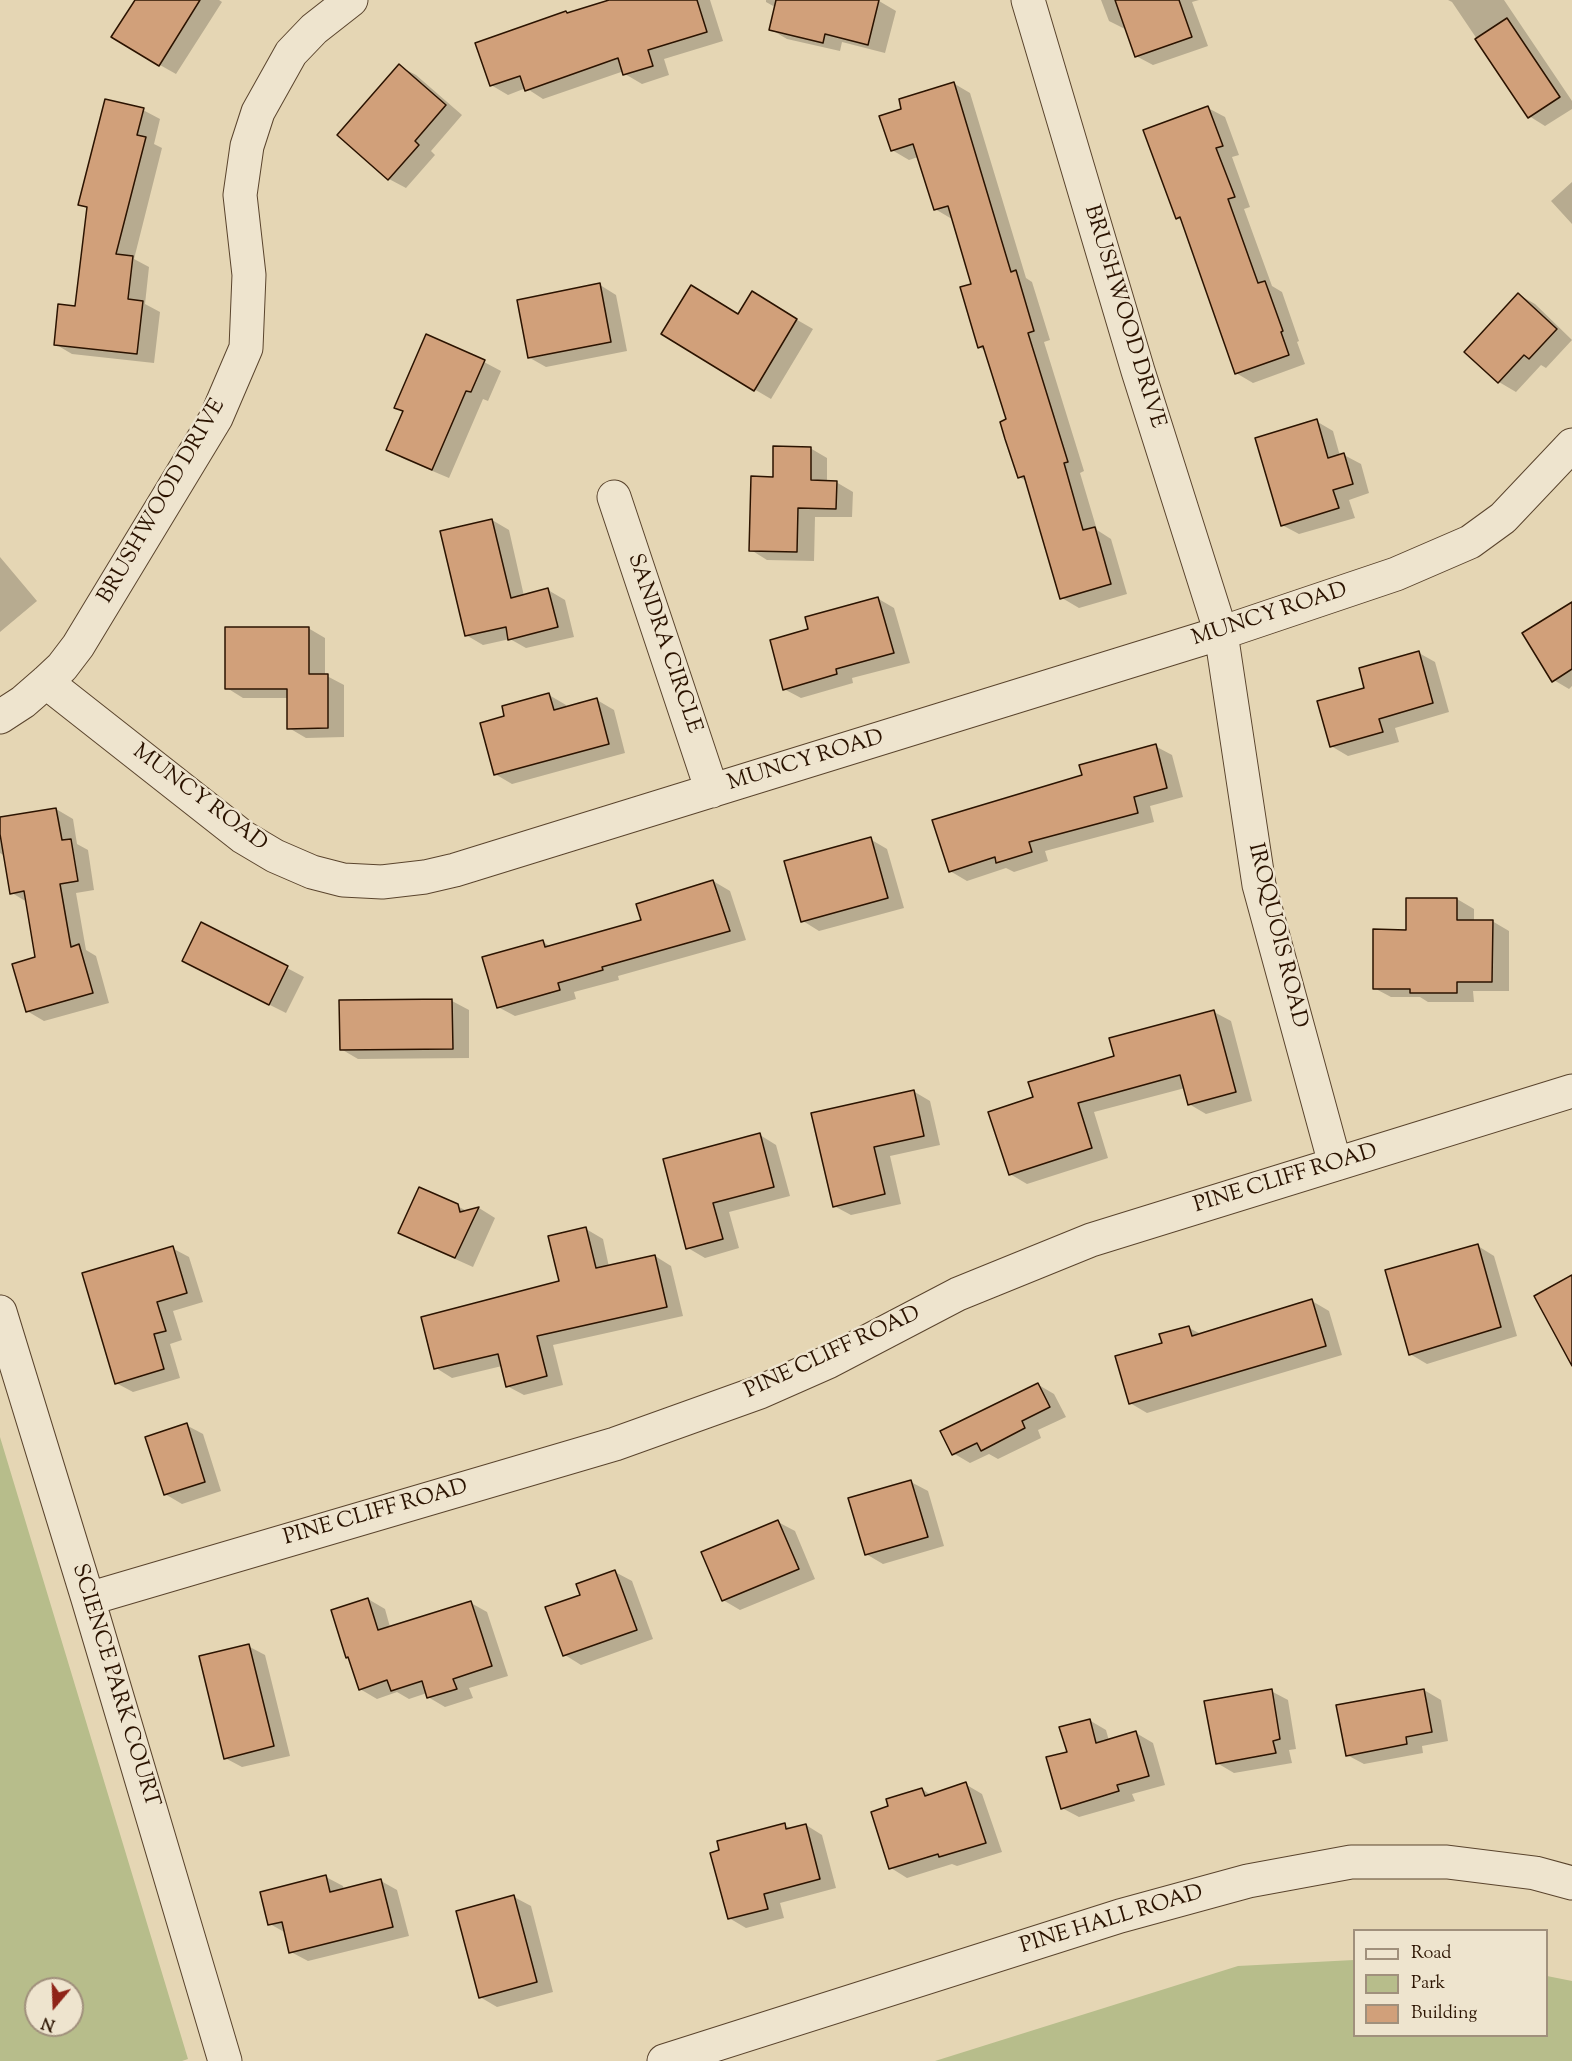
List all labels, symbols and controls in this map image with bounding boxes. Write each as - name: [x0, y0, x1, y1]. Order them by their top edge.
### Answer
- street label: BRUSHWOOD DRIVE: [1076, 202, 1170, 432]
- street label: BRUSHWOOD DRIVE: [94, 395, 232, 609]
- street label: SANDRA CIRCLE: [620, 551, 706, 737]
- street label: MUNCY ROAD: [1189, 578, 1351, 654]
- street label: MUNCY ROAD: [725, 726, 887, 798]
- street label: MUNCY ROAD: [126, 740, 272, 858]
- street label: IROQUOIS ROAD: [1240, 841, 1312, 1031]
- street label: PINE CLIFF ROAD: [1191, 1140, 1381, 1220]
- street label: PINE CLIFF ROAD: [741, 1302, 925, 1406]
- street label: PINE CLIFF ROAD: [281, 1475, 471, 1553]
- street label: SCIENCE PARK COURT: [64, 1561, 164, 1811]
- street label: PINE HALL ROAD: [1017, 1881, 1207, 1961]
- legend: [1353, 1929, 1548, 2037]
- text: Road: [1411, 1941, 1451, 1967]
- text: Park: [1411, 1971, 1445, 1997]
- north arrow: [24, 1977, 84, 2037]
- text: Building: [1411, 2001, 1477, 2027]
- text: N: [39, 2010, 58, 2036]

